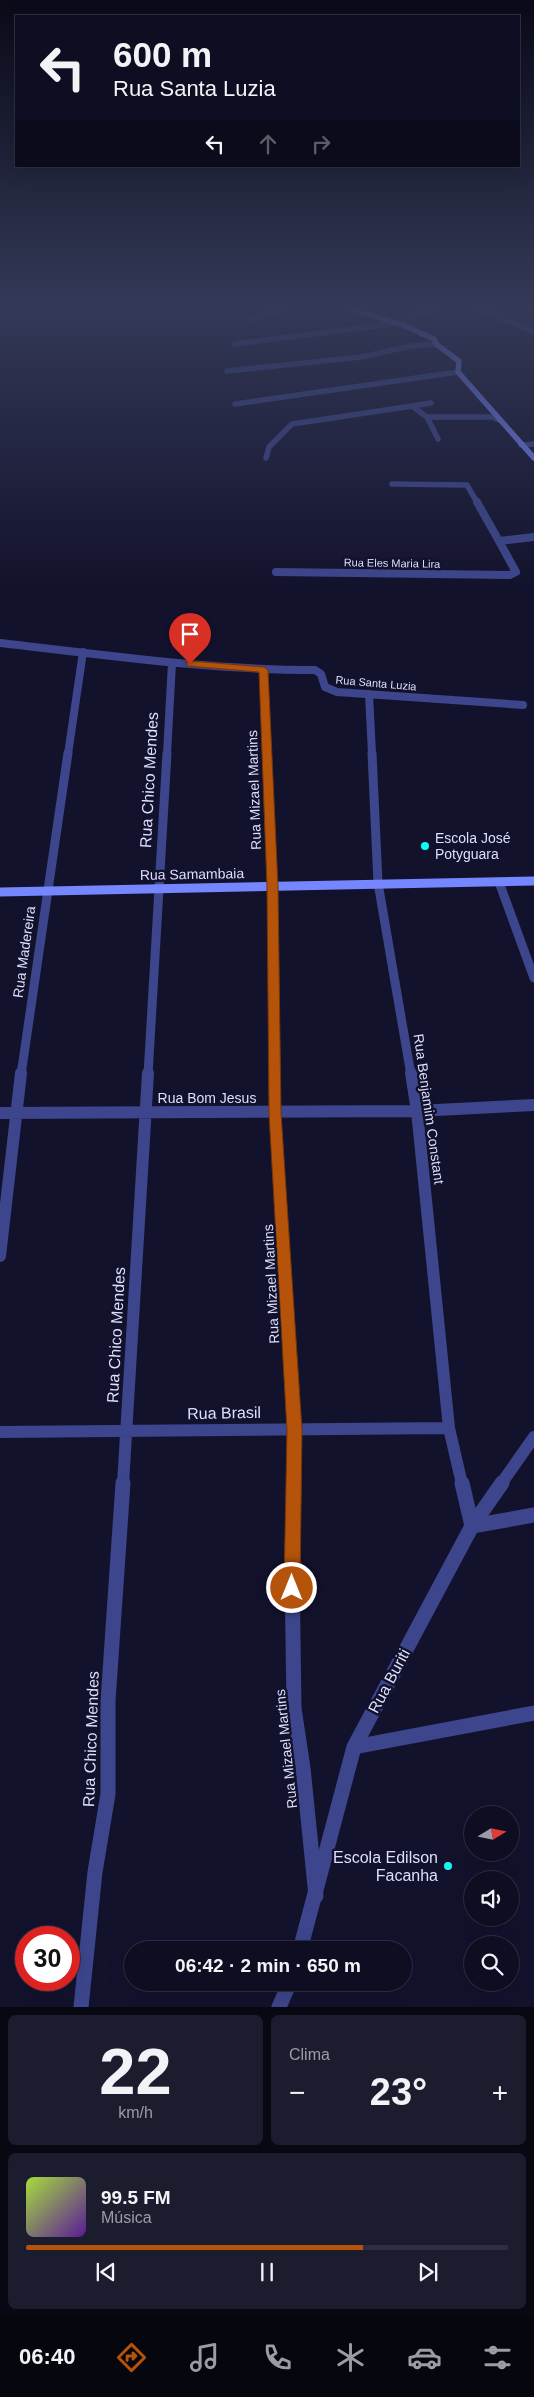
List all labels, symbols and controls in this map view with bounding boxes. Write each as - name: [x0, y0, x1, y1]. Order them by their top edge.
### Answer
- icon: left: [30, 35, 95, 100]
- text: 600 m: [113, 35, 212, 74]
- text: Rua Santa Luzia: [113, 76, 276, 101]
- icon: left: [201, 130, 229, 158]
- icon: ahead: [254, 130, 282, 158]
- icon: right: [307, 130, 335, 158]
- street label: Rua Eles Maria Lira: [344, 556, 441, 570]
- pin: [169, 613, 211, 664]
- icon: arrive: [176, 620, 204, 648]
- street label: Rua Santa Luzia: [335, 673, 418, 693]
- street label: Rua Chico Mendes: [137, 712, 161, 848]
- street label: Rua Mizael Martins: [244, 730, 264, 850]
- place label: Escola José Potyguara: [435, 830, 511, 862]
- marker: Escola José Potyguara: [419, 840, 431, 852]
- street label: Rua Samambaia: [140, 865, 244, 883]
- street label: Rua Madereira: [10, 905, 38, 999]
- street label: Rua Benjamim Constant: [411, 1033, 447, 1185]
- street label: Rua Bom Jesus: [158, 1090, 256, 1106]
- street label: Rua Mizael Martins: [260, 1224, 282, 1344]
- street label: Rua Chico Mendes: [104, 1267, 128, 1403]
- street label: Rua Brasil: [187, 1404, 261, 1422]
- position arrow: [265, 1561, 317, 1613]
- street label: Rua Buriti: [365, 1646, 413, 1716]
- street label: Rua Chico Mendes: [80, 1671, 102, 1807]
- street label: Rua Mizael Martins: [272, 1689, 300, 1809]
- north arrow: [464, 1806, 519, 1861]
- map controls: [464, 1806, 519, 1991]
- place label: Escola Edilson Facanha: [333, 1849, 438, 1884]
- marker: Escola Edilson Facanha: [442, 1860, 454, 1872]
- button: sound: [464, 1871, 519, 1926]
- speed limit sign: 30: [15, 1926, 80, 1991]
- button: search: [464, 1936, 519, 1991]
- text: 06:42 · 2 min · 650 m: [175, 1955, 361, 1976]
- text: 22: [99, 2035, 172, 2108]
- text: Clima: [289, 2046, 330, 2063]
- text: 23°: [370, 2071, 427, 2113]
- text: −: [289, 2077, 305, 2108]
- text: +: [492, 2077, 508, 2108]
- text: km/h: [118, 2104, 153, 2121]
- text: 99.5 FM: [101, 2187, 171, 2208]
- text: Música: [101, 2209, 152, 2226]
- icon: previous: [92, 2258, 120, 2286]
- icon: pause: [253, 2258, 281, 2286]
- icon: next: [414, 2258, 442, 2286]
- icon: directions: [114, 2340, 149, 2375]
- icon: music: [187, 2340, 222, 2375]
- icon: phone: [260, 2340, 295, 2375]
- icon: climate: [333, 2340, 368, 2375]
- icon: car: [407, 2340, 442, 2375]
- icon: filters: [480, 2340, 515, 2375]
- text: 06:40: [19, 2344, 75, 2369]

